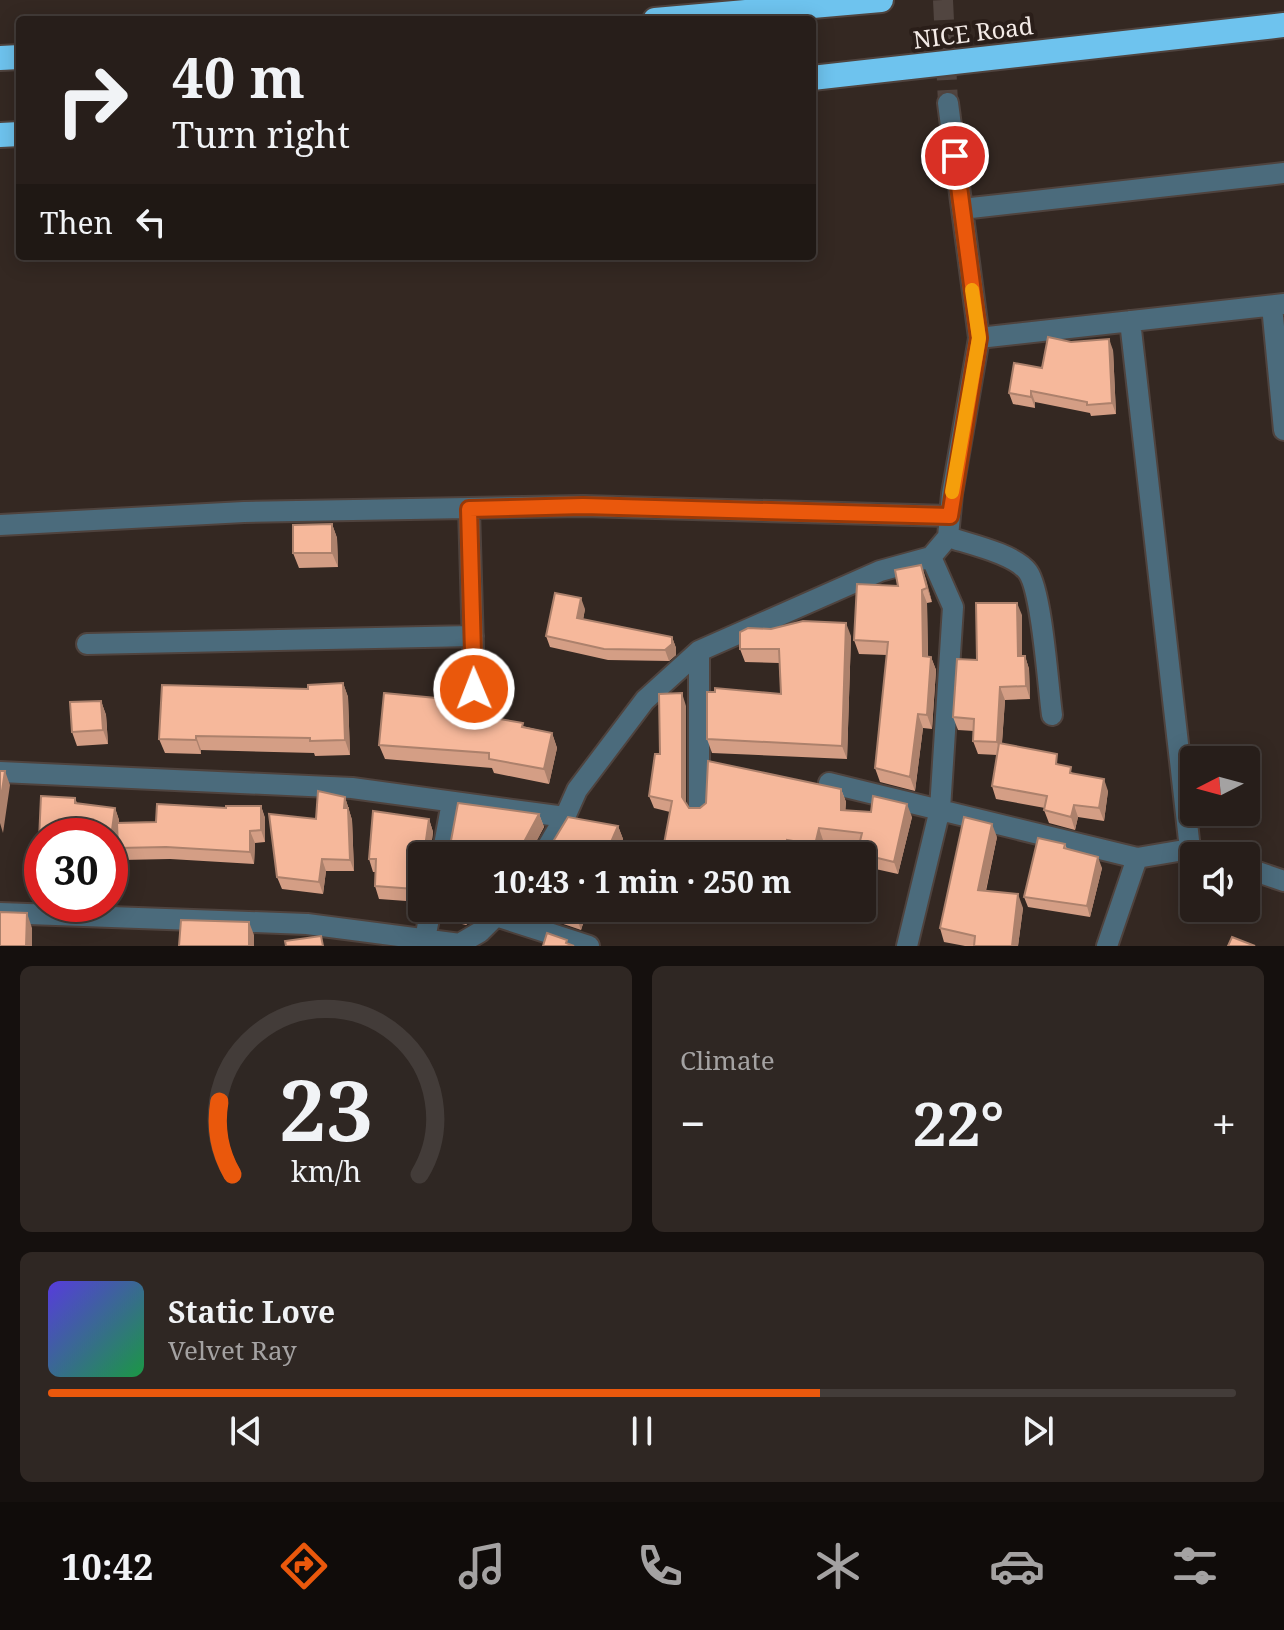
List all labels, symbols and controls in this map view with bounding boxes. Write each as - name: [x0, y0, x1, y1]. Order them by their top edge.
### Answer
- street label: NICE Road: [911, 8, 1035, 56]
- text: 40 m: [172, 38, 305, 114]
- icon: right: [40, 48, 144, 152]
- text: Turn right: [172, 110, 350, 159]
- pin: [921, 122, 989, 190]
- icon: arrive: [933, 134, 977, 178]
- icon: left: [129, 200, 173, 244]
- text: Then: [40, 202, 113, 243]
- position arrow: [432, 647, 516, 731]
- north arrow: [1180, 746, 1260, 826]
- map controls: [1180, 746, 1260, 922]
- speed limit sign: 30: [24, 818, 128, 922]
- button: sound: [1180, 842, 1260, 922]
- text: 10:43 · 1 min · 250 m: [493, 861, 791, 902]
- text: Climate: [680, 1042, 775, 1078]
- text: 23: [279, 1052, 373, 1165]
- text: 22°: [913, 1082, 1004, 1164]
- text: −: [680, 1093, 705, 1153]
- text: +: [1211, 1093, 1236, 1153]
- text: km/h: [291, 1151, 361, 1190]
- text: Static Love: [168, 1291, 335, 1332]
- text: Velvet Ray: [168, 1332, 297, 1368]
- icon: previous: [224, 1409, 268, 1453]
- icon: pause: [620, 1409, 664, 1453]
- icon: next: [1016, 1409, 1060, 1453]
- icon: directions: [276, 1538, 332, 1594]
- icon: music: [454, 1538, 510, 1594]
- icon: phone: [632, 1538, 688, 1594]
- icon: climate: [810, 1538, 866, 1594]
- icon: car: [989, 1538, 1045, 1594]
- icon: filters: [1167, 1538, 1223, 1594]
- text: 10:42: [61, 1542, 153, 1591]

